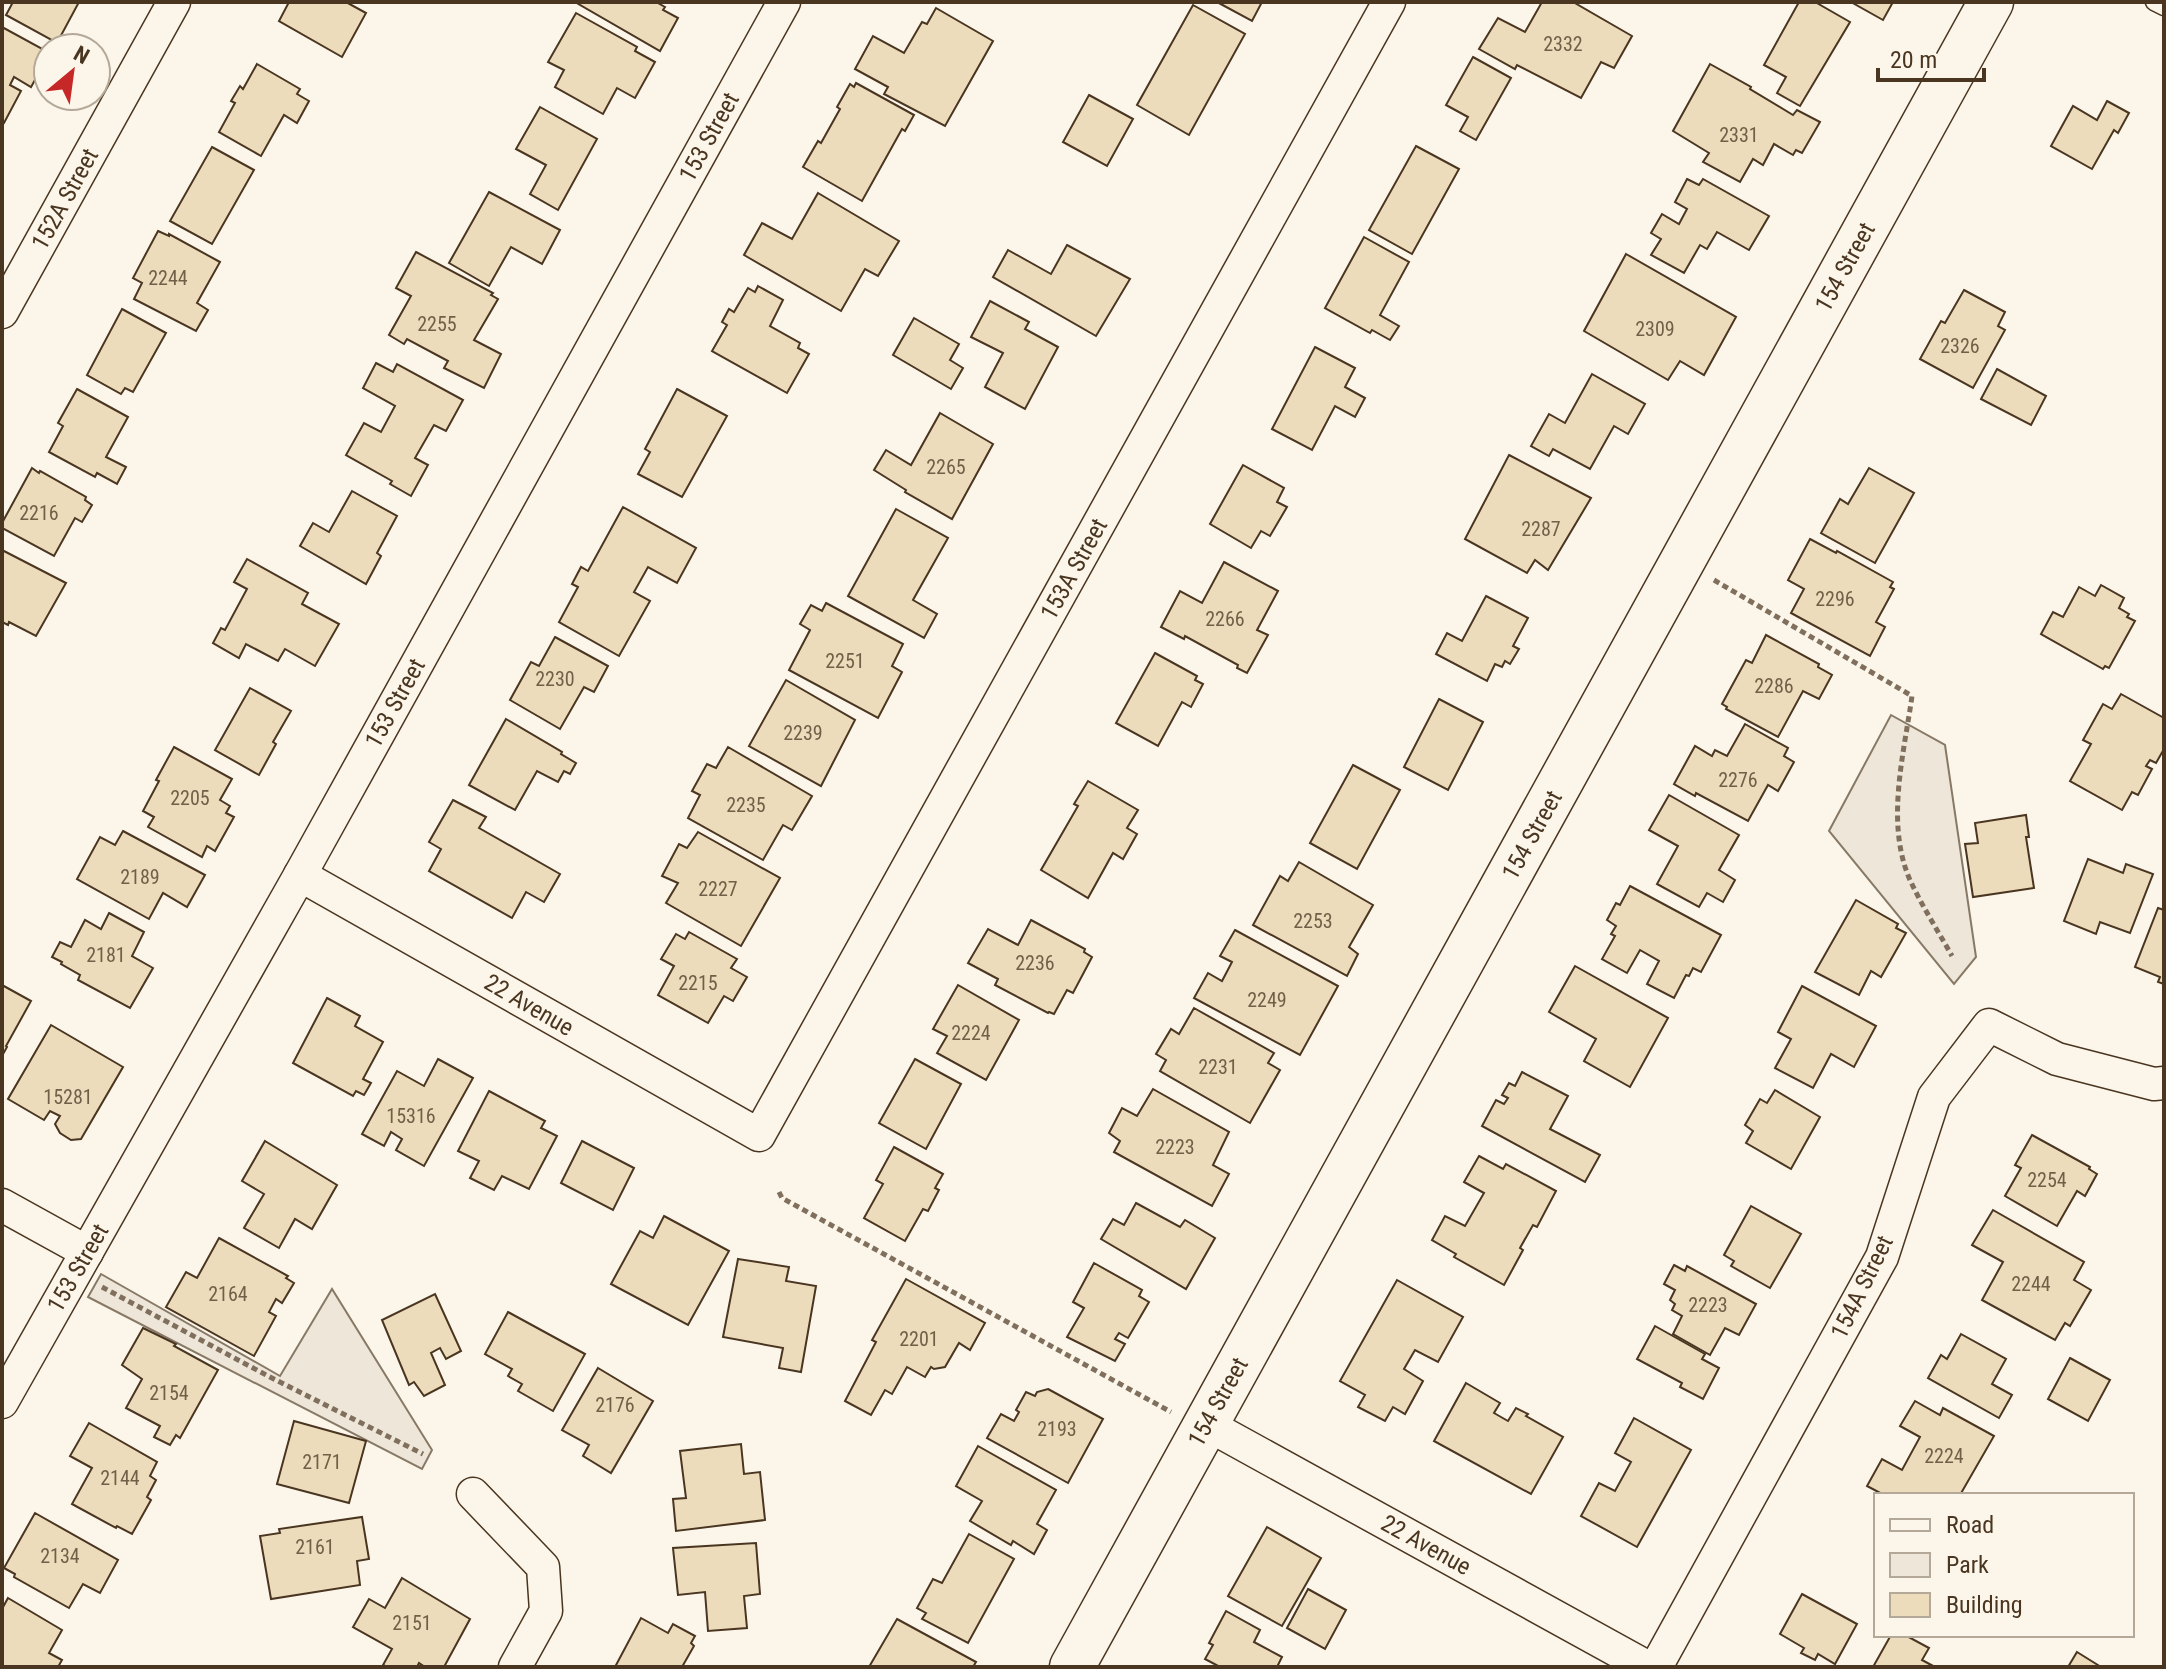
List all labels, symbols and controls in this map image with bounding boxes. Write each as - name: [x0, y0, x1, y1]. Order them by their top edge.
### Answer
- north arrow: [32, 32, 112, 112]
- house number: 2332: [1543, 32, 1583, 56]
- scale bar: [1878, 32, 1984, 82]
- text: N: [69, 41, 93, 69]
- text: 20 m: [1890, 46, 1937, 74]
- street label: 153 Street: [673, 88, 745, 186]
- house number: 2331: [1719, 123, 1759, 147]
- street label: 152A Street: [26, 144, 104, 254]
- street label: 154 Street: [1809, 218, 1881, 316]
- house number: 2244: [148, 266, 188, 290]
- house number: 2255: [417, 312, 457, 336]
- house number: 2309: [1635, 317, 1675, 341]
- house number: 2326: [1940, 334, 1980, 358]
- house number: 2265: [926, 455, 966, 479]
- house number: 2216: [19, 501, 59, 525]
- street label: 153A Street: [1035, 514, 1113, 624]
- house number: 2287: [1521, 517, 1561, 541]
- house number: 2296: [1815, 587, 1855, 611]
- house number: 2266: [1205, 607, 1245, 631]
- house number: 2251: [825, 649, 865, 673]
- street label: 153 Street: [359, 654, 431, 752]
- house number: 2230: [535, 667, 575, 691]
- house number: 2286: [1754, 674, 1794, 698]
- house number: 2239: [783, 721, 823, 745]
- house number: 2276: [1718, 768, 1758, 792]
- house number: 2205: [170, 786, 210, 810]
- street label: 154 Street: [1496, 786, 1568, 884]
- house number: 2235: [726, 793, 766, 817]
- house number: 2189: [120, 865, 160, 889]
- house number: 2227: [698, 877, 738, 901]
- house number: 2253: [1293, 909, 1333, 933]
- house number: 2181: [86, 943, 126, 967]
- house number: 2236: [1015, 951, 1055, 975]
- street label: 22 Avenue: [479, 968, 579, 1042]
- house number: 2215: [678, 971, 718, 995]
- house number: 2249: [1247, 988, 1287, 1012]
- house number: 2224: [951, 1021, 991, 1045]
- house number: 2231: [1198, 1055, 1238, 1079]
- house number: 15281: [43, 1085, 93, 1109]
- house number: 15316: [386, 1104, 436, 1128]
- house number: 2223: [1155, 1135, 1195, 1159]
- house number: 2254: [2027, 1168, 2067, 1192]
- street label: 153 Street: [42, 1219, 114, 1317]
- street label: 154A Street: [1825, 1231, 1899, 1343]
- house number: 2244: [2011, 1272, 2051, 1296]
- house number: 2164: [208, 1282, 248, 1306]
- house number: 2223: [1688, 1293, 1728, 1317]
- house number: 2201: [899, 1327, 939, 1351]
- street label: 154 Street: [1182, 1353, 1254, 1451]
- house number: 2154: [149, 1381, 189, 1405]
- house number: 2176: [595, 1393, 635, 1417]
- house number: 2193: [1037, 1417, 1077, 1441]
- house number: 2224: [1924, 1444, 1964, 1468]
- house number: 2171: [302, 1450, 342, 1474]
- house number: 2144: [100, 1466, 140, 1490]
- legend: [1874, 1493, 2134, 1637]
- street label: 22 Avenue: [1376, 1509, 1476, 1581]
- text: Road: [1946, 1511, 1994, 1539]
- house number: 2161: [295, 1535, 335, 1559]
- house number: 2134: [40, 1544, 80, 1568]
- text: Park: [1946, 1551, 1989, 1579]
- text: Building: [1946, 1591, 2023, 1619]
- house number: 2151: [392, 1611, 432, 1635]

